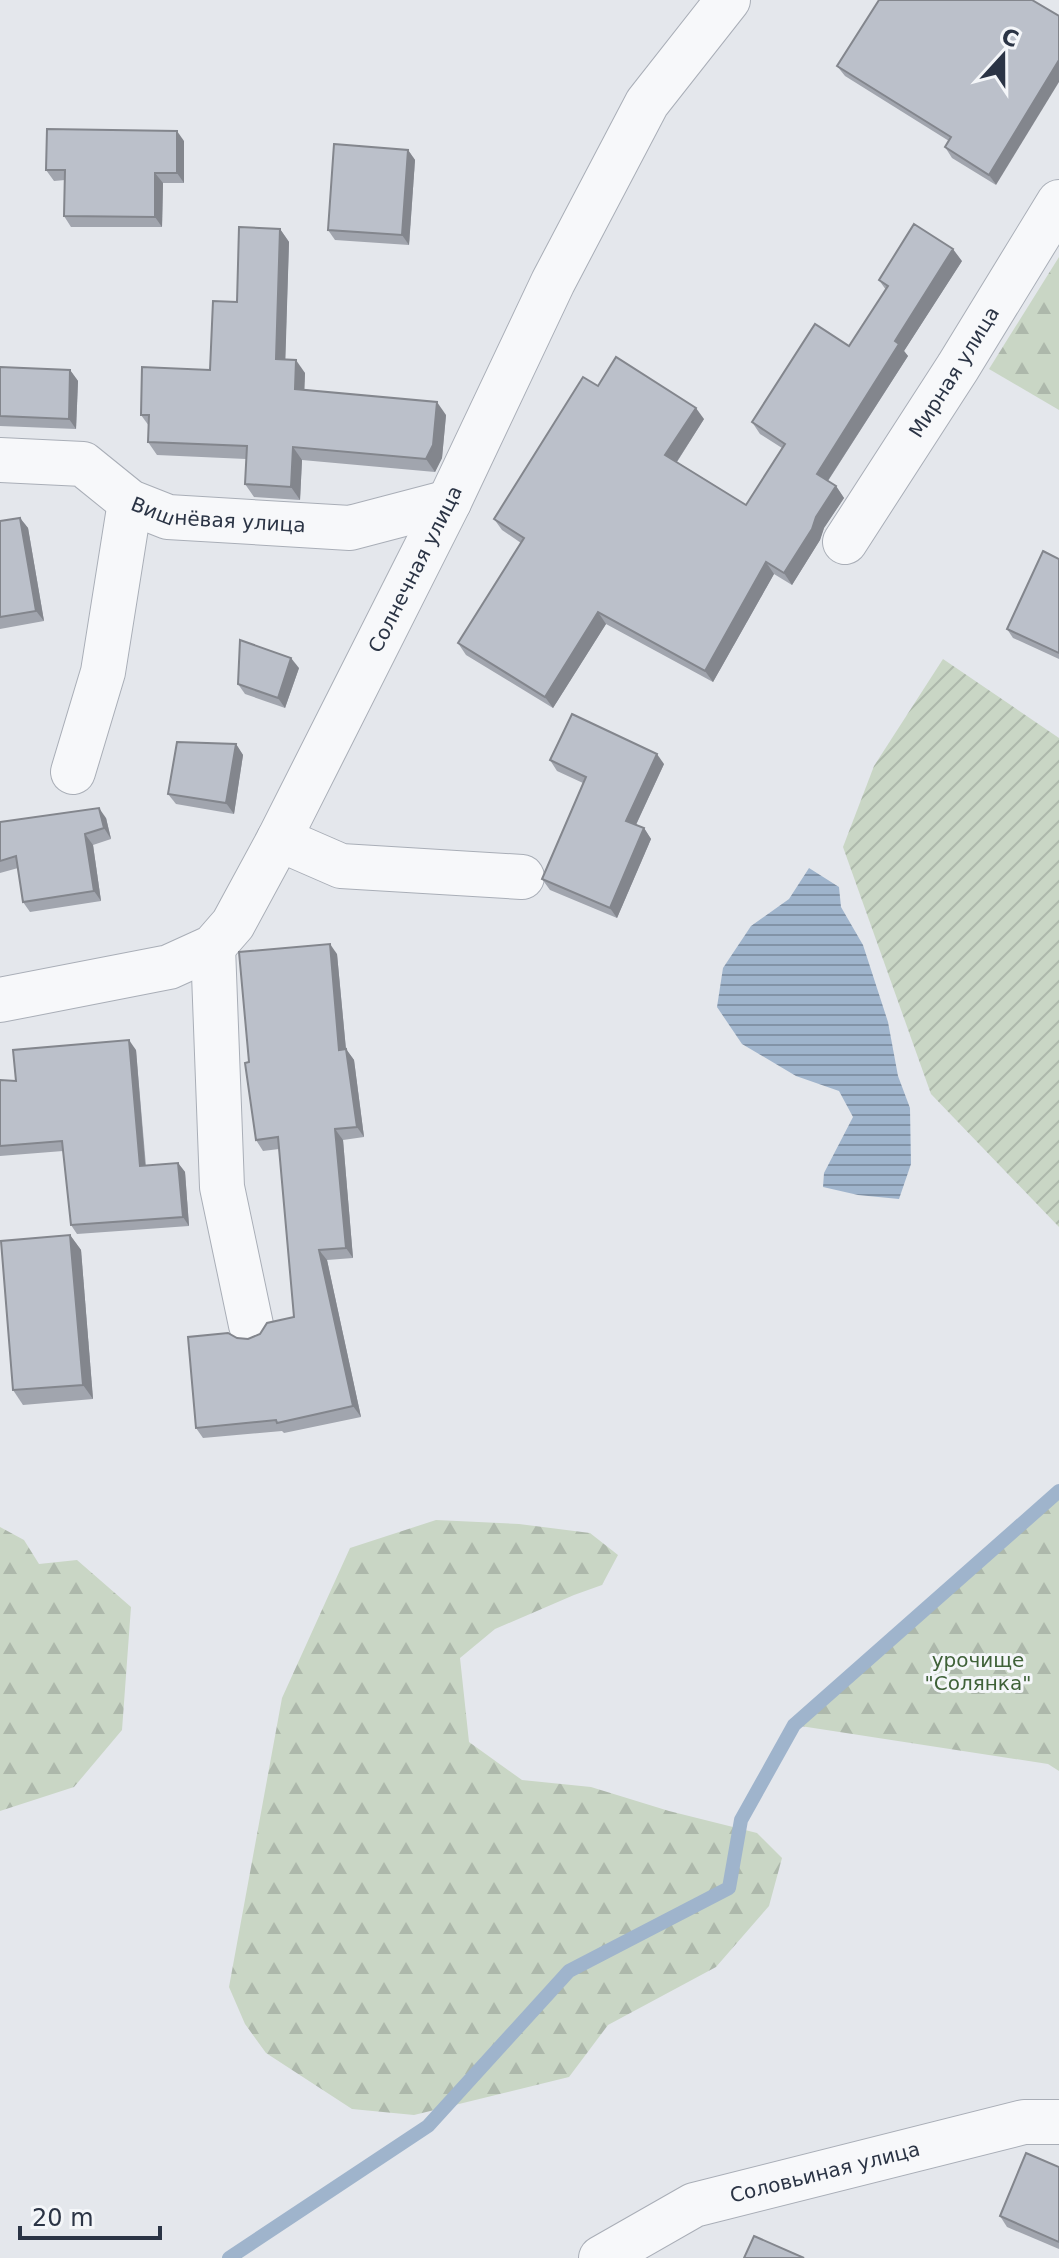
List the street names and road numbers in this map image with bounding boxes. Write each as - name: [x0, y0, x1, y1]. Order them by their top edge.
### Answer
- street label: Мирная улица: [904, 302, 1004, 442]
- street label: Солнечная улица: [363, 482, 467, 656]
- street label: Вишнёвая улица: [128, 492, 306, 537]
- street label: Соловьиная улица: [727, 2137, 922, 2208]

